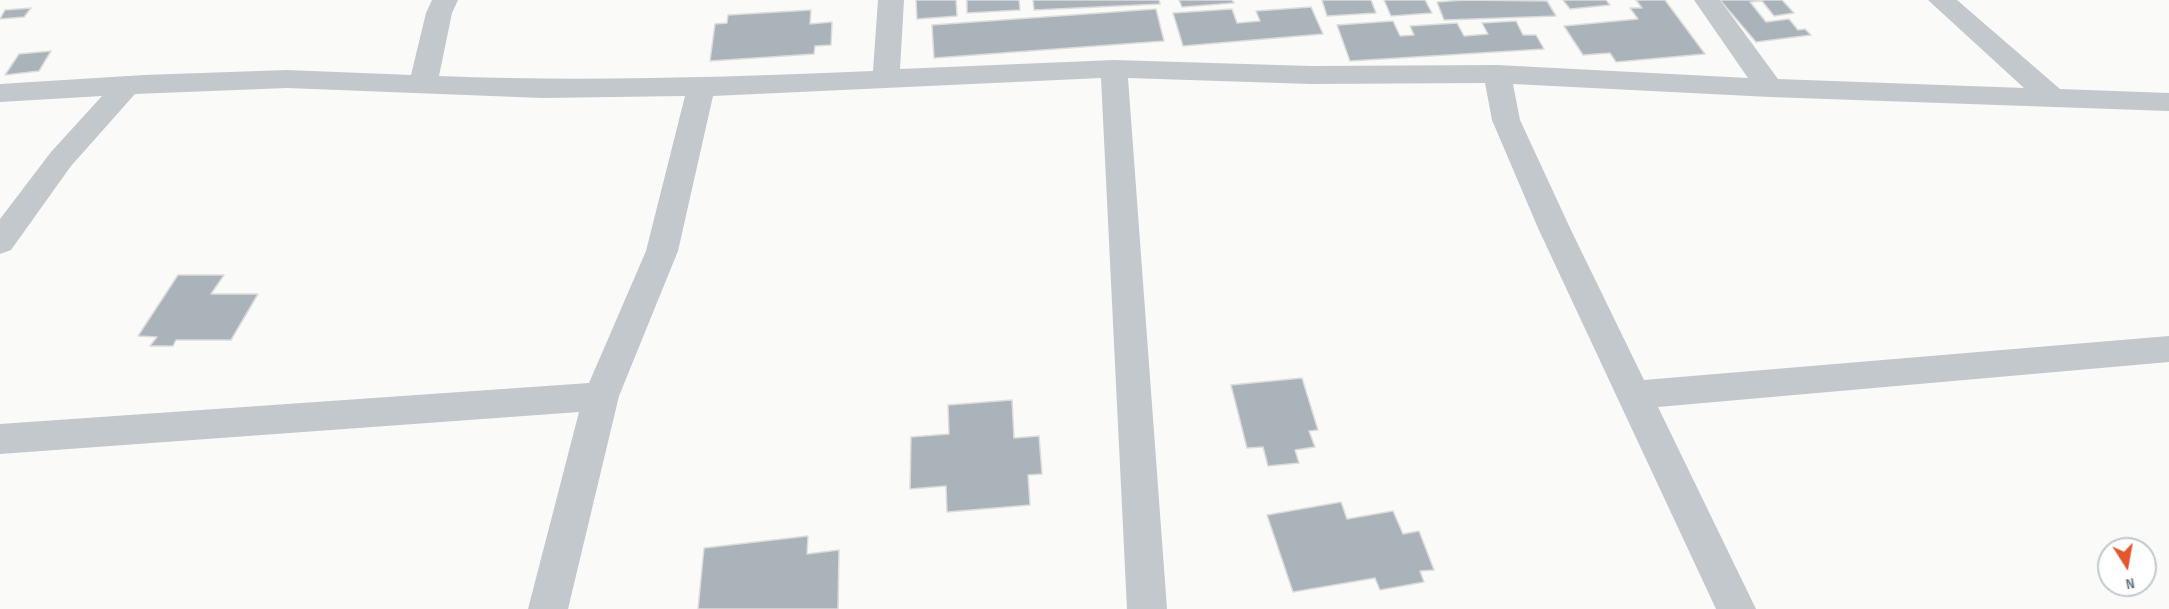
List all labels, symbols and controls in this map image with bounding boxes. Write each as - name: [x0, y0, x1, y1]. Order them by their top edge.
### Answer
- north arrow: [2097, 537, 2157, 597]
- text: N: [2124, 573, 2136, 593]

